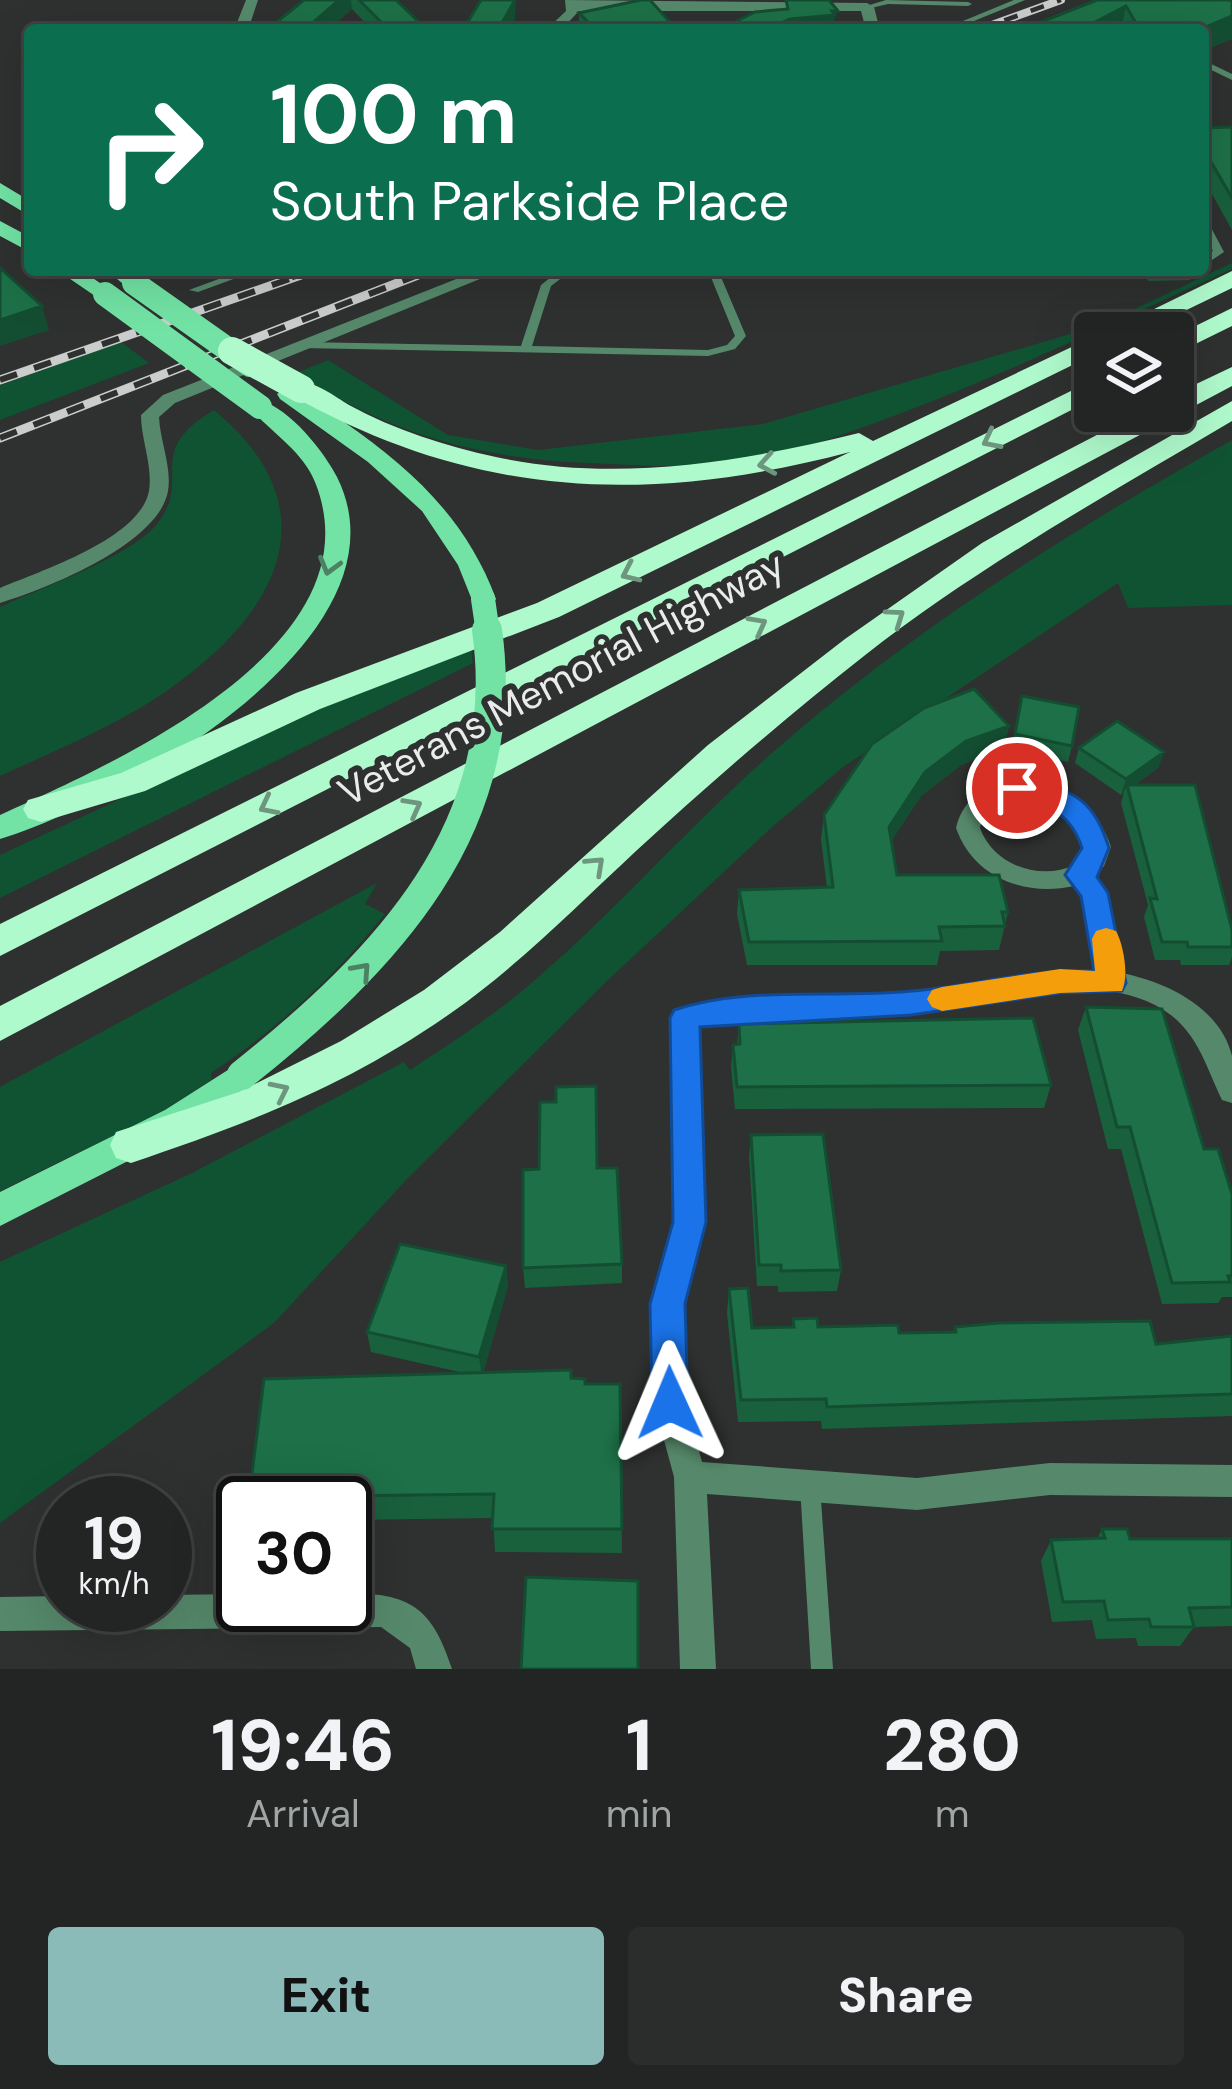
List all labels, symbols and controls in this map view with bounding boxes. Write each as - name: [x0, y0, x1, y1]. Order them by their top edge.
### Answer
- text: 100 m: [270, 60, 518, 169]
- icon: right: [72, 72, 228, 228]
- text: South Parkside Place: [270, 166, 789, 237]
- map controls: [1074, 312, 1194, 432]
- button: layers: [1074, 312, 1194, 432]
- one-way arrow: [982, 426, 1003, 450]
- one-way arrow: [757, 451, 777, 476]
- street label: Veterans Memorial Highway: [329, 539, 793, 818]
- one-way arrow: [319, 555, 344, 576]
- one-way arrow: [621, 559, 642, 582]
- one-way arrow: [883, 609, 905, 631]
- one-way arrow: [745, 617, 767, 640]
- pin: [966, 737, 1068, 839]
- icon: arrive: [984, 755, 1050, 821]
- one-way arrow: [259, 792, 280, 815]
- one-way arrow: [400, 799, 422, 822]
- one-way arrow: [582, 858, 603, 879]
- one-way arrow: [348, 964, 369, 985]
- one-way arrow: [268, 1082, 290, 1105]
- position arrow: [607, 1340, 733, 1466]
- speed limit sign: 30: [216, 1476, 372, 1632]
- text: 19: [84, 1499, 144, 1578]
- text: km/h: [79, 1564, 149, 1603]
- text: 19:46: [211, 1699, 395, 1792]
- text: 1: [626, 1699, 652, 1792]
- text: 280: [883, 1699, 1021, 1792]
- text: Arrival: [246, 1788, 360, 1839]
- text: min: [606, 1788, 672, 1839]
- text: m: [935, 1788, 970, 1839]
- button: Exit: [48, 1927, 604, 2065]
- button: Share: [628, 1927, 1184, 2065]

